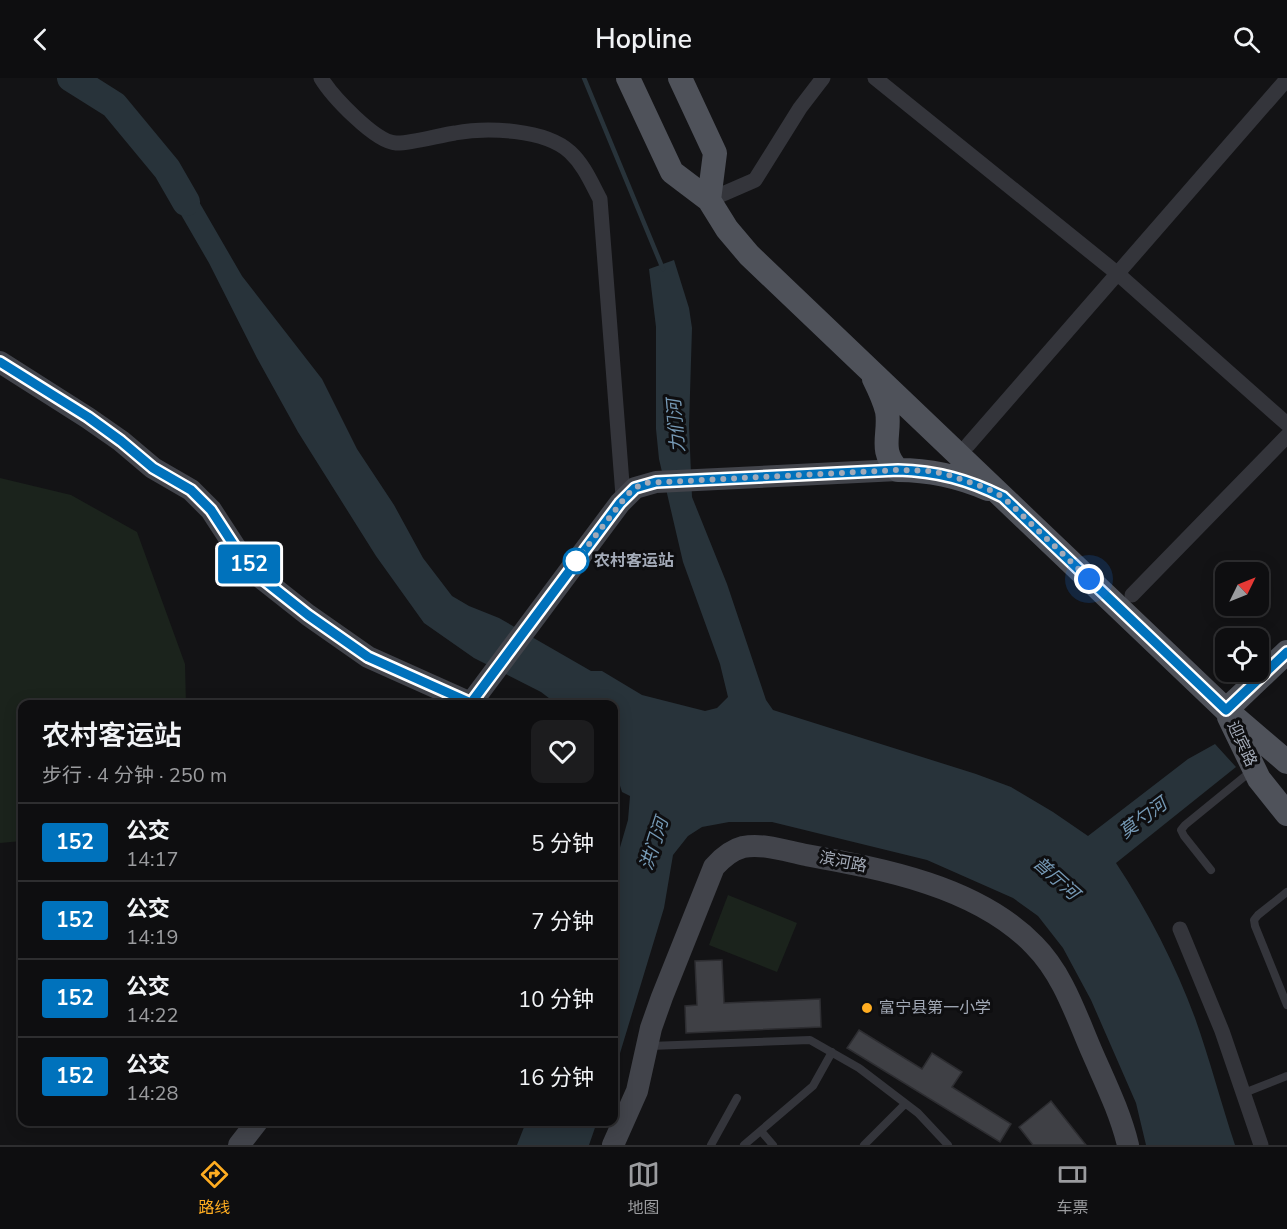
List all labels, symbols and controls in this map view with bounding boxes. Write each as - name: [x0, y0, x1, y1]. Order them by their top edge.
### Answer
- text: Hopline: [595, 21, 692, 58]
- icon: back: [24, 23, 57, 56]
- icon: search: [1230, 23, 1263, 56]
- water label: 力们河: [661, 395, 690, 454]
- line badge: 152: [214, 544, 284, 584]
- marker: 农村客运站: [563, 548, 589, 574]
- text: 152: [230, 550, 268, 578]
- place label: 农村客运站: [594, 550, 674, 572]
- north arrow: [1215, 562, 1269, 616]
- map controls: [1215, 562, 1269, 682]
- your location: [1074, 564, 1104, 594]
- button: locate: [1215, 628, 1269, 682]
- text: 农村客运站: [42, 717, 182, 755]
- street label: 迎宾路: [1222, 718, 1262, 770]
- button: heart: [531, 720, 594, 783]
- text: 步行 · 4 分钟 · 250 m: [42, 762, 227, 789]
- water label: 莫勺河: [1114, 790, 1174, 844]
- water label: 洪门河: [634, 812, 675, 873]
- text: 公交: [126, 816, 170, 846]
- text: 152: [56, 828, 94, 856]
- text: 5 分钟: [531, 829, 594, 859]
- text: 14:17: [126, 846, 179, 873]
- street label: 滨河路: [817, 847, 869, 877]
- water label: 普厅河: [1028, 851, 1086, 907]
- text: 公交: [126, 894, 170, 924]
- text: 152: [56, 906, 94, 934]
- text: 7 分钟: [531, 907, 594, 937]
- text: 14:19: [126, 924, 179, 951]
- text: 公交: [126, 972, 170, 1002]
- text: 152: [56, 984, 94, 1012]
- text: 10 分钟: [518, 985, 594, 1015]
- place label: 富宁县第一小学: [879, 997, 991, 1019]
- marker: 富宁县第一小学: [860, 1001, 874, 1015]
- text: 14:22: [126, 1002, 179, 1029]
- text: 公交: [126, 1050, 170, 1080]
- text: 152: [56, 1062, 94, 1090]
- text: 16 分钟: [518, 1063, 594, 1093]
- text: 14:28: [126, 1080, 179, 1107]
- tab: 路线: [198, 1158, 231, 1219]
- tab: 地图: [627, 1158, 660, 1219]
- tab: 车票: [1056, 1158, 1089, 1219]

